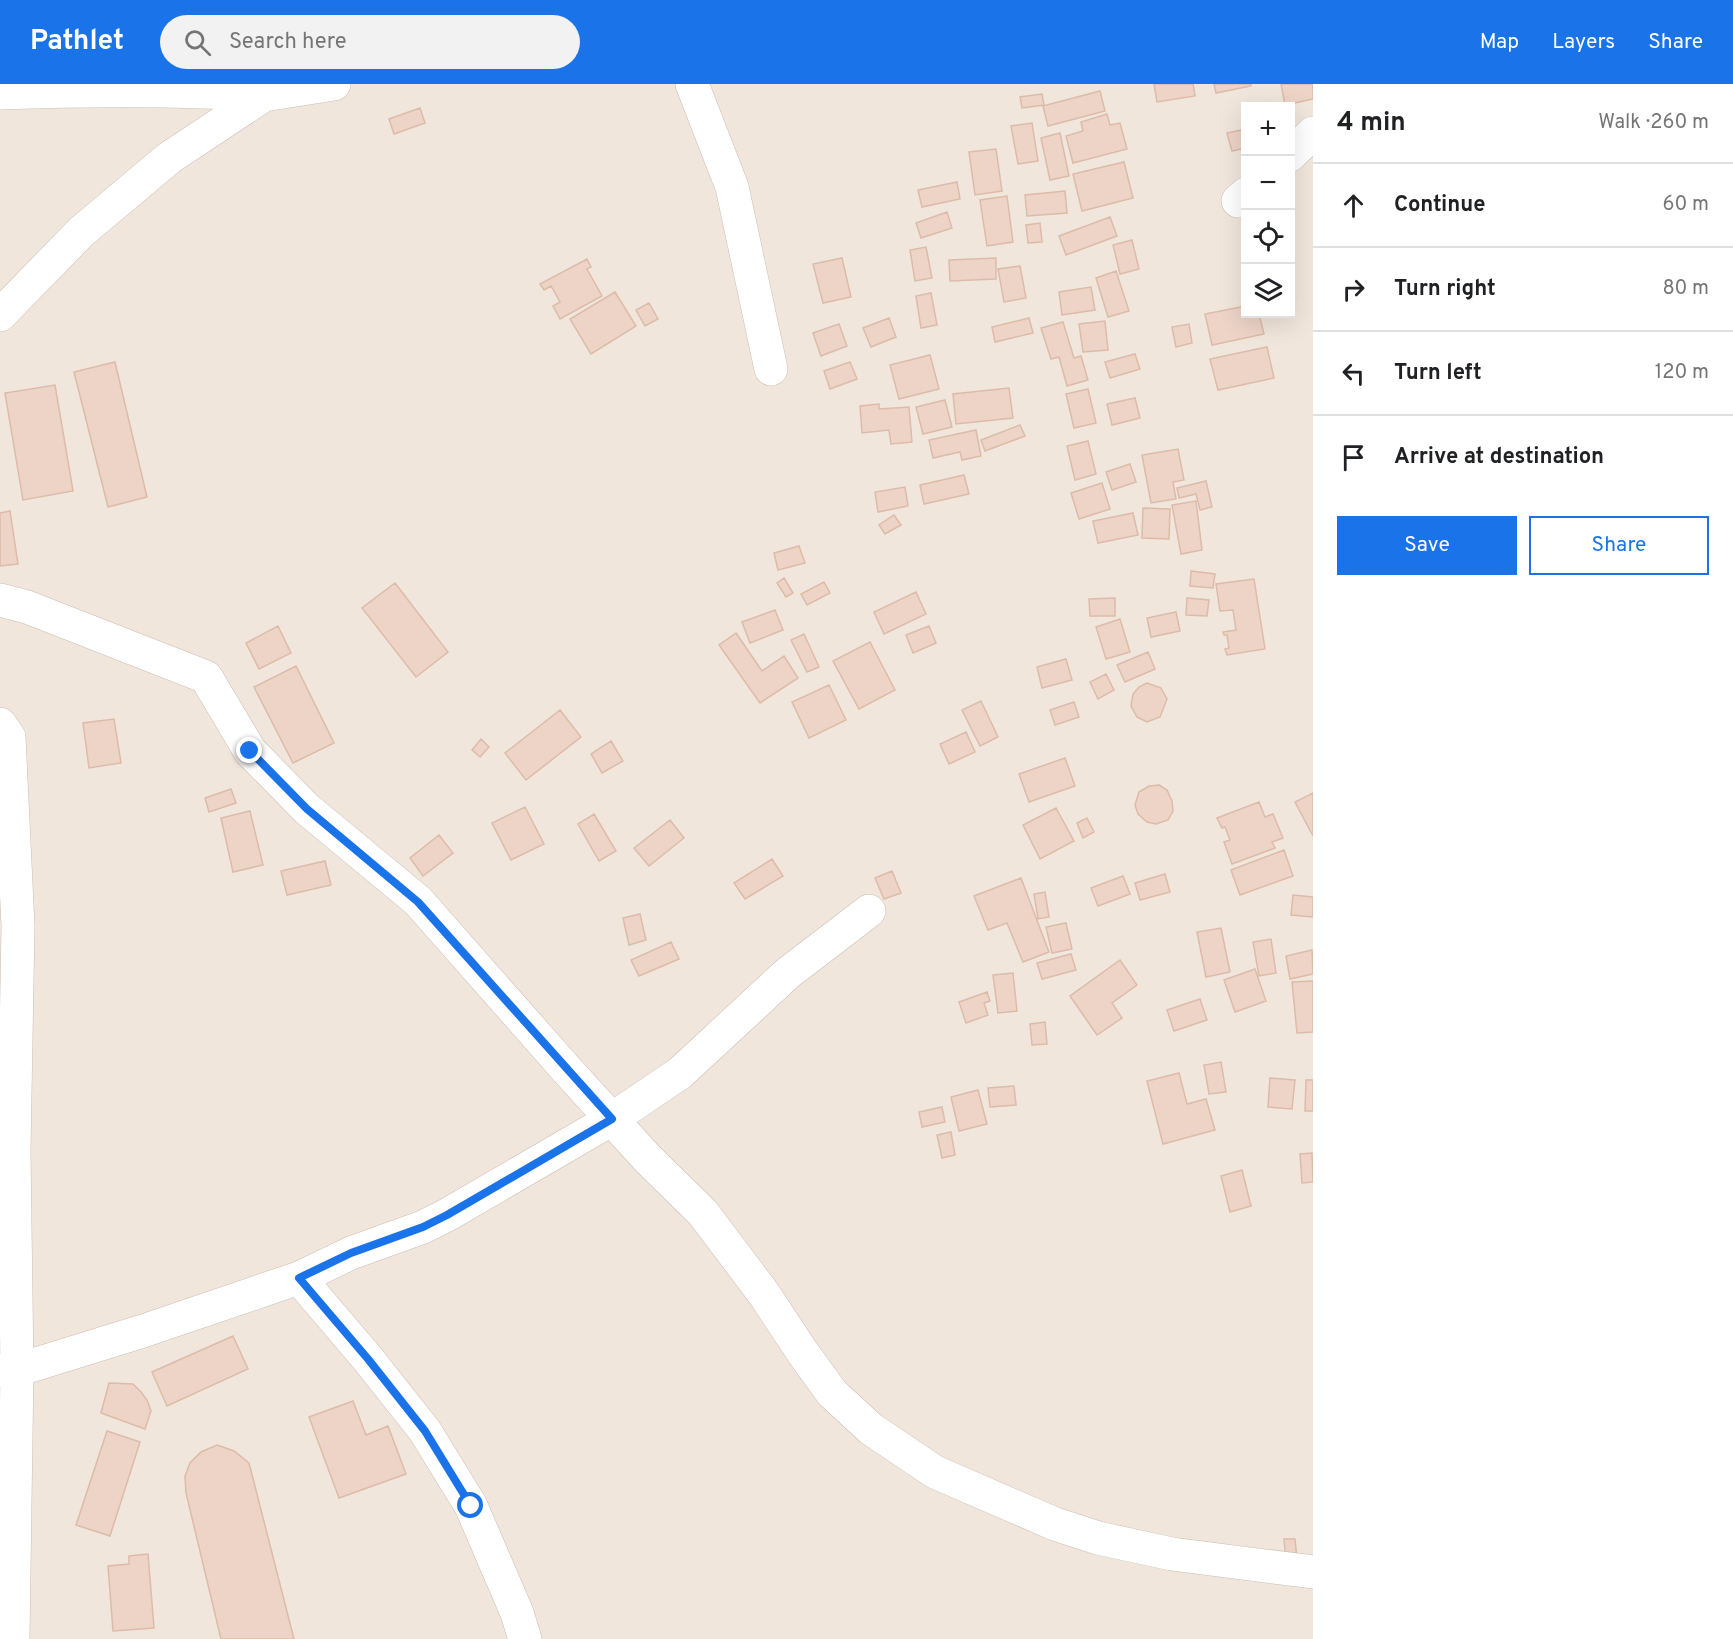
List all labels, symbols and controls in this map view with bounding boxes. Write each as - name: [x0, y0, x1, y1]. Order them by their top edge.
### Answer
- search box: [160, 15, 580, 69]
- text: Pathlet: [30, 24, 124, 60]
- icon: search: [181, 26, 214, 59]
- text: Search here: [229, 29, 347, 56]
- text: Map: [1480, 29, 1519, 56]
- text: Layers: [1552, 29, 1615, 56]
- text: Share: [1648, 29, 1703, 56]
- map controls: [1241, 102, 1295, 318]
- button: +: [1241, 102, 1295, 156]
- text: 4 min: [1337, 107, 1406, 140]
- text: Walk · 260 m: [1598, 110, 1709, 136]
- button: −: [1241, 156, 1295, 210]
- icon: ahead: [1337, 189, 1370, 222]
- text: Continue: [1394, 192, 1485, 219]
- text: 60 m: [1663, 192, 1709, 218]
- button: locate: [1241, 210, 1295, 264]
- button: layers: [1241, 264, 1295, 318]
- icon: right: [1337, 273, 1370, 306]
- text: Turn right: [1394, 276, 1496, 303]
- text: 80 m: [1663, 276, 1709, 302]
- icon: left: [1337, 357, 1370, 390]
- text: Turn left: [1394, 360, 1482, 387]
- text: 120 m: [1655, 360, 1709, 386]
- icon: arrive: [1337, 441, 1370, 474]
- text: Arrive at destination: [1394, 444, 1604, 471]
- button: Save: [1337, 516, 1517, 575]
- button: Share: [1529, 516, 1709, 575]
- route end: [236, 737, 262, 763]
- route start: [457, 1492, 483, 1518]

